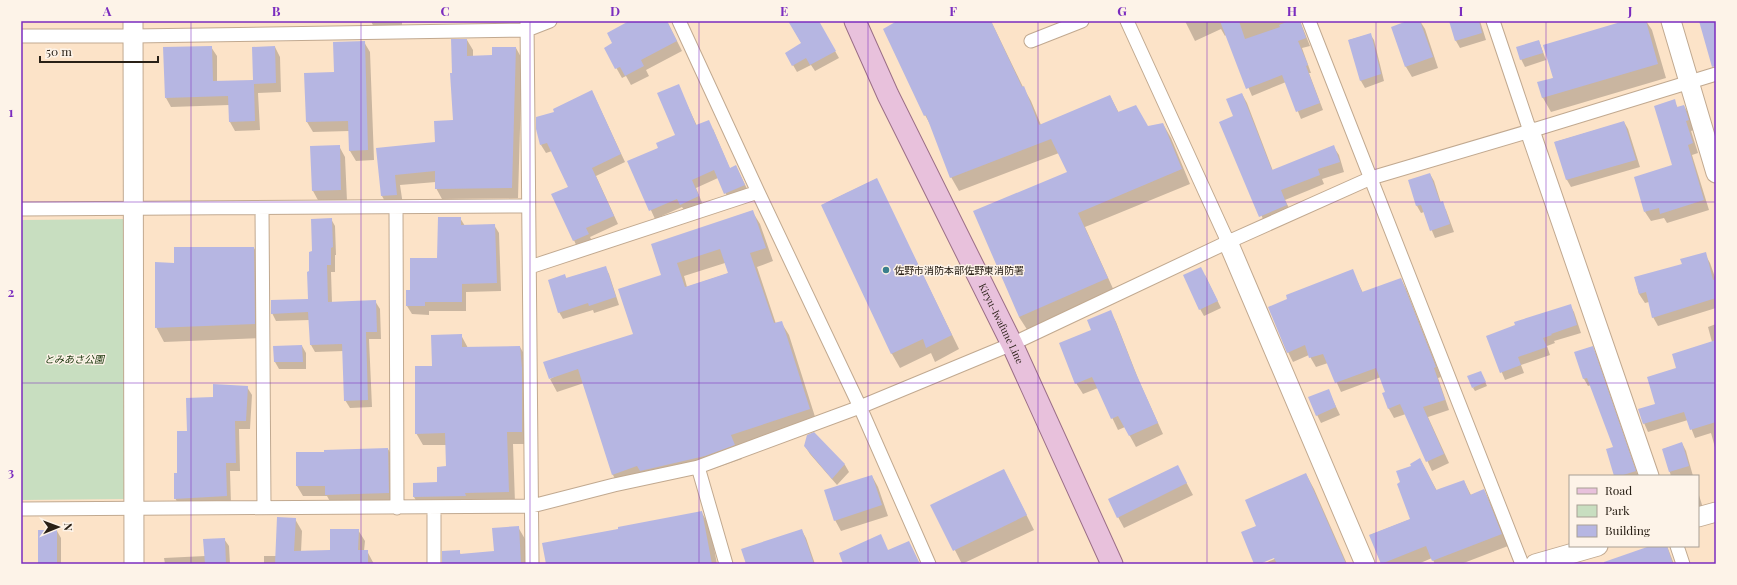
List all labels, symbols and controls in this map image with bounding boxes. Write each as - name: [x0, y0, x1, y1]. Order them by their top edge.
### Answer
- text: A: [102, 2, 112, 19]
- text: B: [272, 2, 281, 19]
- text: C: [440, 2, 450, 19]
- text: D: [610, 2, 620, 19]
- text: E: [780, 2, 788, 19]
- text: F: [949, 2, 957, 19]
- text: G: [1117, 2, 1127, 19]
- text: H: [1287, 2, 1297, 19]
- text: I: [1459, 2, 1464, 19]
- text: J: [1627, 2, 1633, 19]
- scale bar: [40, 38, 158, 64]
- text: 50 m: [46, 43, 72, 59]
- text: 1: [9, 103, 14, 120]
- place label: 佐野市消防本部佐野東消防署: [894, 263, 1024, 277]
- marker: 佐野市消防本部佐野東消防署: [881, 265, 891, 275]
- street label: Kiryu-Iwafune Line: [976, 281, 1027, 366]
- text: 2: [8, 283, 15, 300]
- park label: とみあさ公園: [44, 352, 106, 366]
- text: 3: [8, 463, 14, 480]
- legend: [1569, 475, 1699, 547]
- text: Road: [1605, 482, 1632, 498]
- text: Park: [1605, 502, 1630, 518]
- north arrow: [38, 507, 78, 547]
- text: Building: [1605, 522, 1651, 538]
- text: N: [61, 523, 76, 531]

